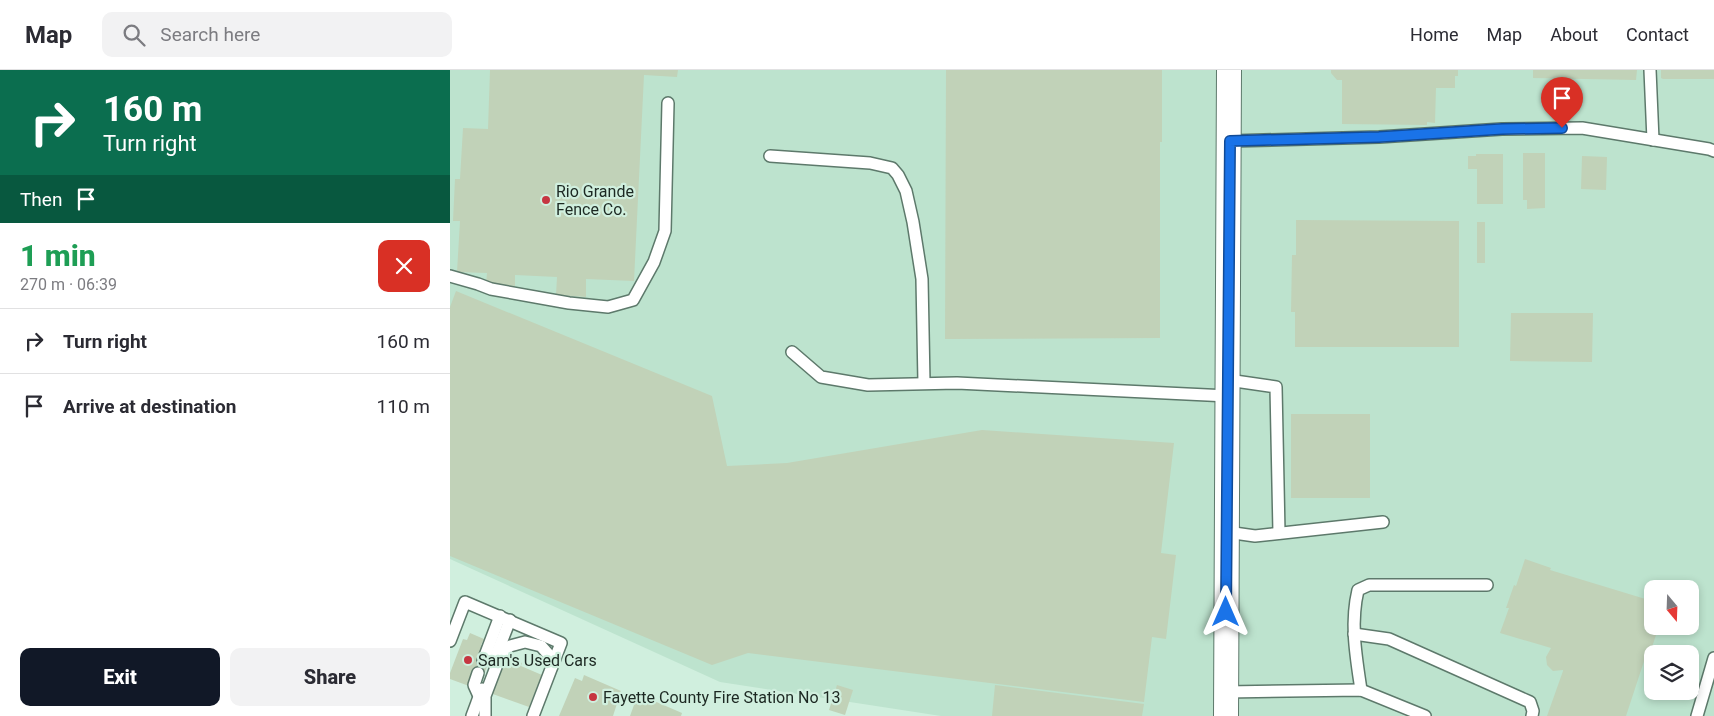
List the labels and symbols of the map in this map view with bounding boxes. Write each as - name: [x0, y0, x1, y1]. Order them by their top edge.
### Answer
- pin: [1541, 77, 1583, 128]
- place label: Rio Grande Fence Co.: [556, 182, 634, 219]
- marker: Rio Grande Fence Co.: [540, 194, 552, 206]
- north arrow: [1644, 580, 1699, 635]
- position arrow: [1199, 585, 1251, 637]
- place label: Sam's Used Cars: [478, 651, 597, 670]
- marker: Sam's Used Cars: [462, 654, 474, 666]
- place label: Fayette County Fire Station No 13: [603, 688, 840, 707]
- marker: Fayette County Fire Station No 13: [587, 691, 599, 703]

